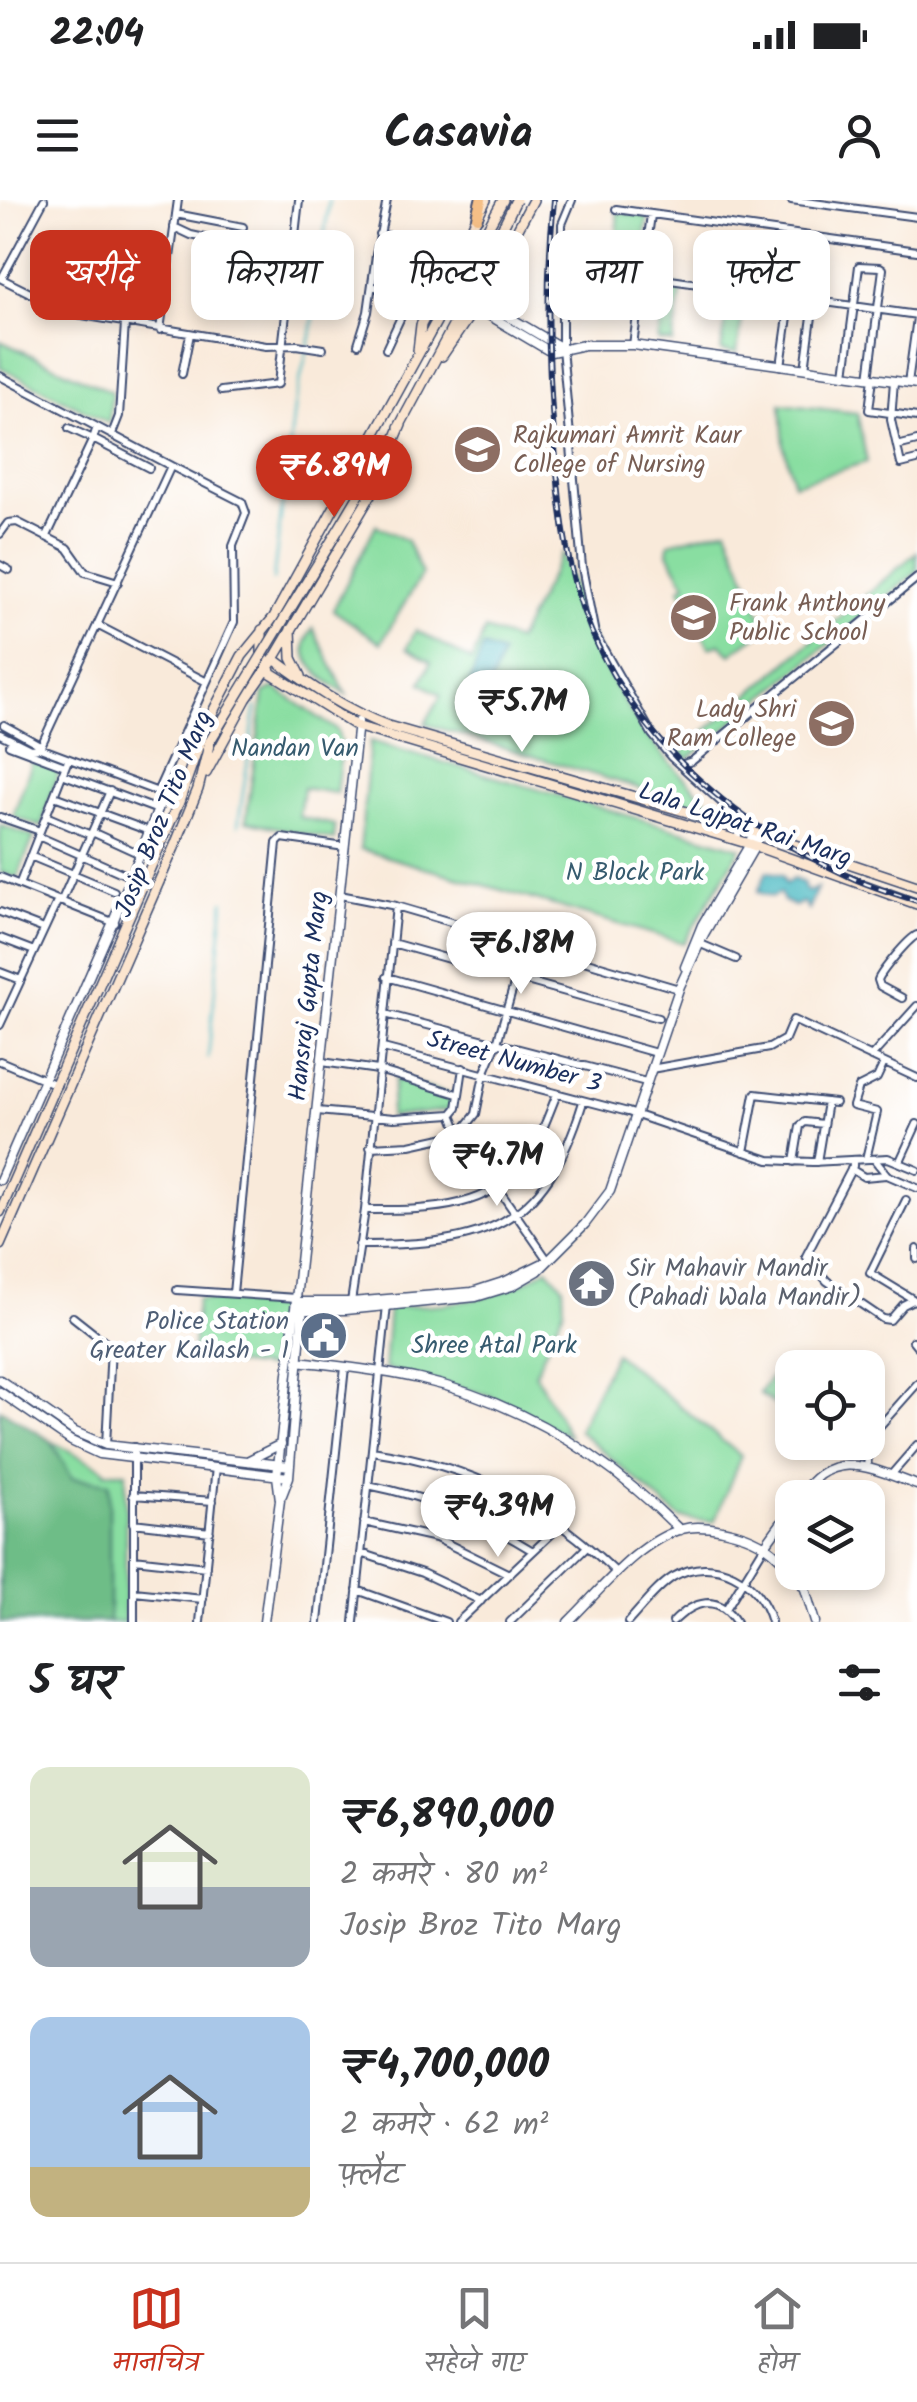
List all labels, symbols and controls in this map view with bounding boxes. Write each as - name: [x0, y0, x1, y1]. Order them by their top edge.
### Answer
- text: 22:04: [50, 5, 144, 65]
- text: Casavia: [384, 99, 533, 171]
- icon: menu: [30, 108, 85, 163]
- icon: person: [832, 108, 887, 163]
- chip: खरीदें: [30, 230, 171, 320]
- chip: किराया: [191, 230, 354, 320]
- chip: फ़िल्टर: [374, 230, 529, 320]
- chip: नया: [549, 230, 673, 320]
- chip: फ़्लैट: [693, 230, 830, 320]
- place label: Rajkumari Amrit Kaur College of Nursing: [513, 416, 743, 485]
- school or university icon: Rajkumari Amrit Kaur College of Nursing: [452, 424, 504, 476]
- pin: ₹6.89M: [253, 435, 415, 520]
- text: ₹6.89M: [278, 442, 390, 493]
- place label: Frank Anthony Public School: [729, 584, 885, 653]
- school or university icon: Frank Anthony Public School: [668, 592, 720, 644]
- pin: ₹5.7M: [452, 670, 592, 755]
- text: ₹5.7M: [477, 677, 567, 728]
- place label: Lady Shri Ram College: [667, 690, 797, 759]
- school or university icon: Lady Shri Ram College: [805, 698, 857, 750]
- street label: Josip Broz Tito Marg: [104, 704, 224, 924]
- park label: Nandan Van: [231, 729, 359, 769]
- street label: Lala Lajpat Rai Marg: [633, 772, 857, 878]
- park label: N Block Park: [566, 853, 705, 893]
- street label: Hansraj Gupta Marg: [278, 889, 340, 1103]
- pin: ₹6.18M: [440, 912, 602, 997]
- text: ₹6.18M: [468, 919, 574, 970]
- street label: Street Number 3: [422, 1019, 606, 1105]
- pin: ₹4.7M: [427, 1124, 567, 1209]
- text: ₹4.7M: [451, 1131, 543, 1182]
- place label: Sir Mahavir Mandir (Pahadi Wala Mandir): [627, 1249, 861, 1318]
- temple icon: Sir Mahavir Mandir (Pahadi Wala Mandir): [566, 1257, 618, 1309]
- place label: Police Station Greater Kailash - 1: [90, 1302, 289, 1371]
- public building icon: Police Station Greater Kailash - 1: [298, 1310, 350, 1362]
- park label: Shree Atal Park: [411, 1326, 577, 1366]
- map controls: [775, 1350, 885, 1590]
- button: locate: [775, 1350, 885, 1460]
- pin: ₹4.39M: [417, 1475, 579, 1560]
- button: layers: [775, 1480, 885, 1590]
- text: ₹4.39M: [443, 1482, 553, 1533]
- text: 5 घर: [30, 1649, 117, 1716]
- icon: filters: [832, 1655, 887, 1710]
- text: ₹6,890,000: [340, 1783, 554, 1850]
- icon: home: [110, 1807, 230, 1927]
- text: 2 कमरे · 80 m²: [340, 1850, 547, 1901]
- text: Josip Broz Tito Marg: [340, 1901, 622, 1952]
- text: ₹4,700,000: [340, 2033, 549, 2100]
- icon: home: [110, 2057, 230, 2177]
- text: 2 कमरे · 62 m²: [340, 2100, 548, 2151]
- text: फ़्लैट: [340, 2151, 401, 2202]
- tab: मानचित्र: [113, 2281, 200, 2386]
- tab: सहेजे गए: [425, 2281, 525, 2386]
- tab: होम: [750, 2281, 805, 2386]

